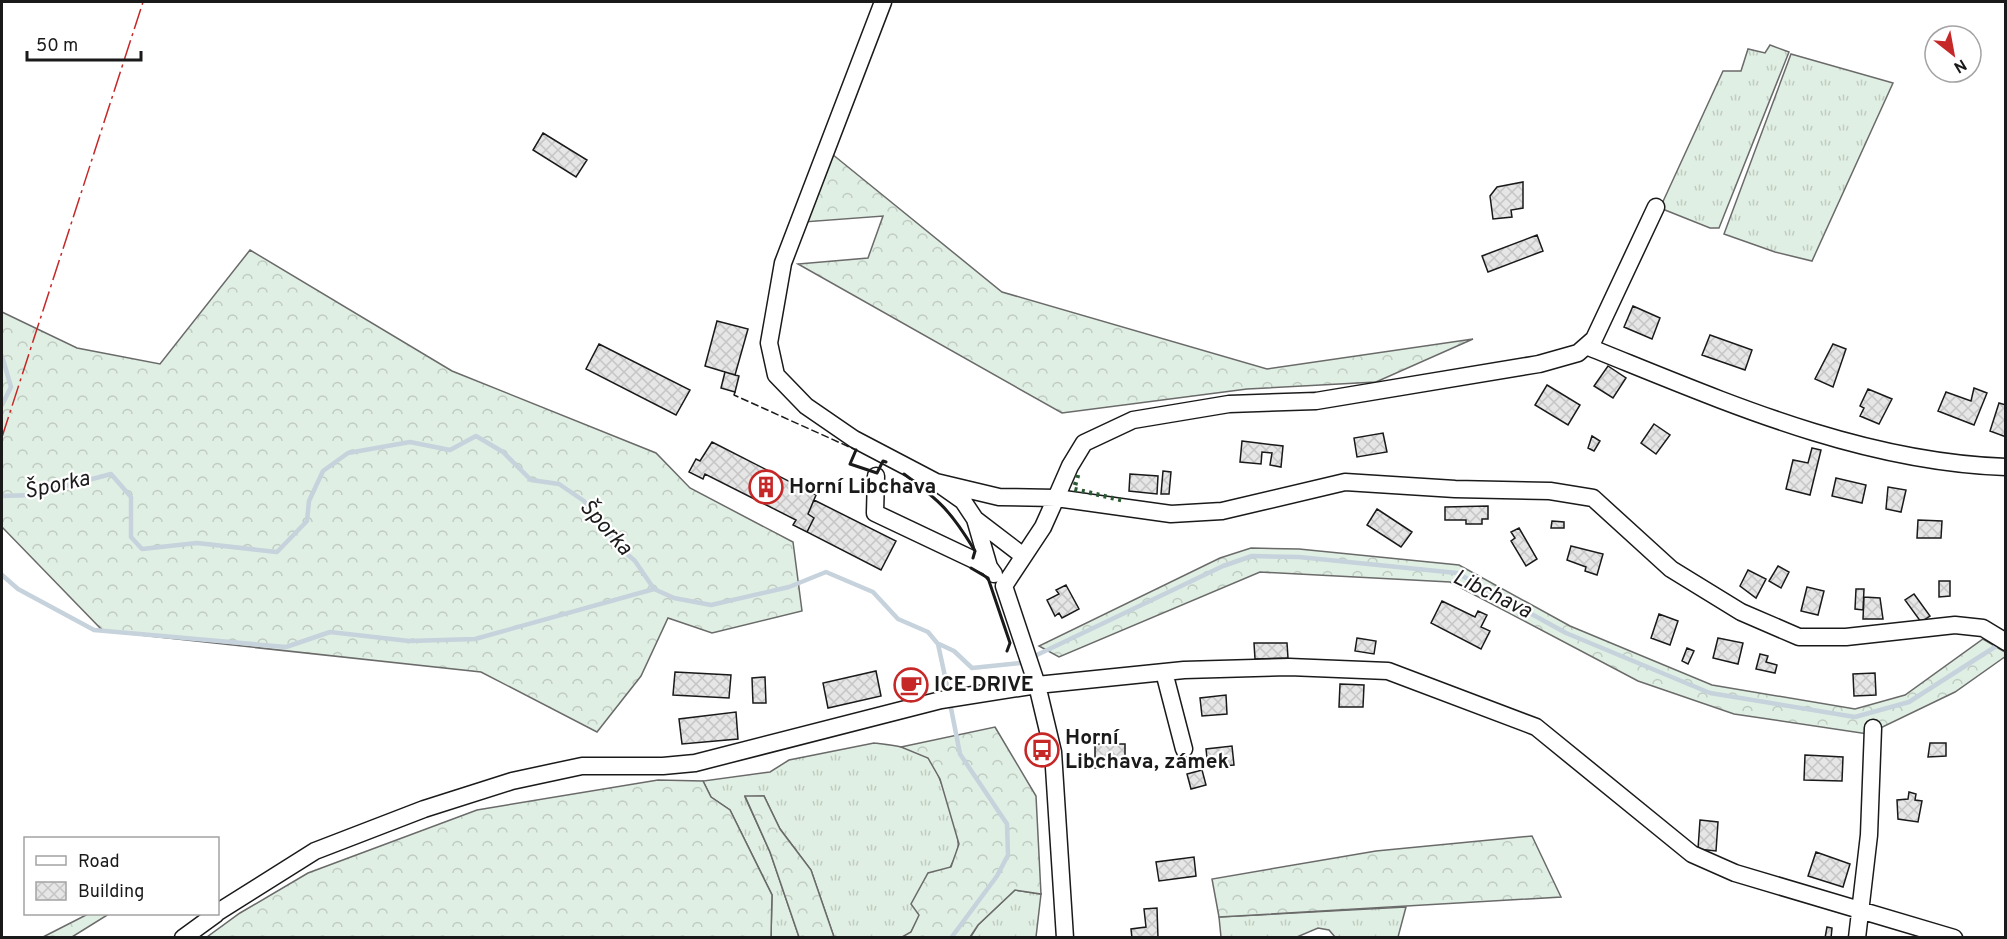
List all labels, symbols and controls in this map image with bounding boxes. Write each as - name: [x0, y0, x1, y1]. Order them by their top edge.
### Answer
- scale bar: [27, 24, 141, 62]
- north arrow: [1923, 24, 1983, 84]
- text: 50 m: [36, 35, 78, 58]
- text: N: [1950, 54, 1970, 77]
- water label: Šporka: [21, 463, 93, 506]
- building icon: Horní Libchava: [748, 469, 784, 505]
- place label: Horní Libchava: [789, 474, 936, 501]
- water label: Šporka: [573, 492, 640, 562]
- water label: Libchava: [1448, 564, 1536, 626]
- cafe icon: ICE DRIVE: [893, 667, 929, 703]
- place label: ICE DRIVE: [934, 672, 1034, 699]
- place label: Horní Libchava, zámek: [1065, 725, 1229, 776]
- bus stop icon: Horní Libchava, zámek: [1024, 732, 1060, 768]
- legend: [24, 837, 219, 915]
- text: Road: [78, 851, 120, 874]
- text: Building: [78, 881, 144, 904]

